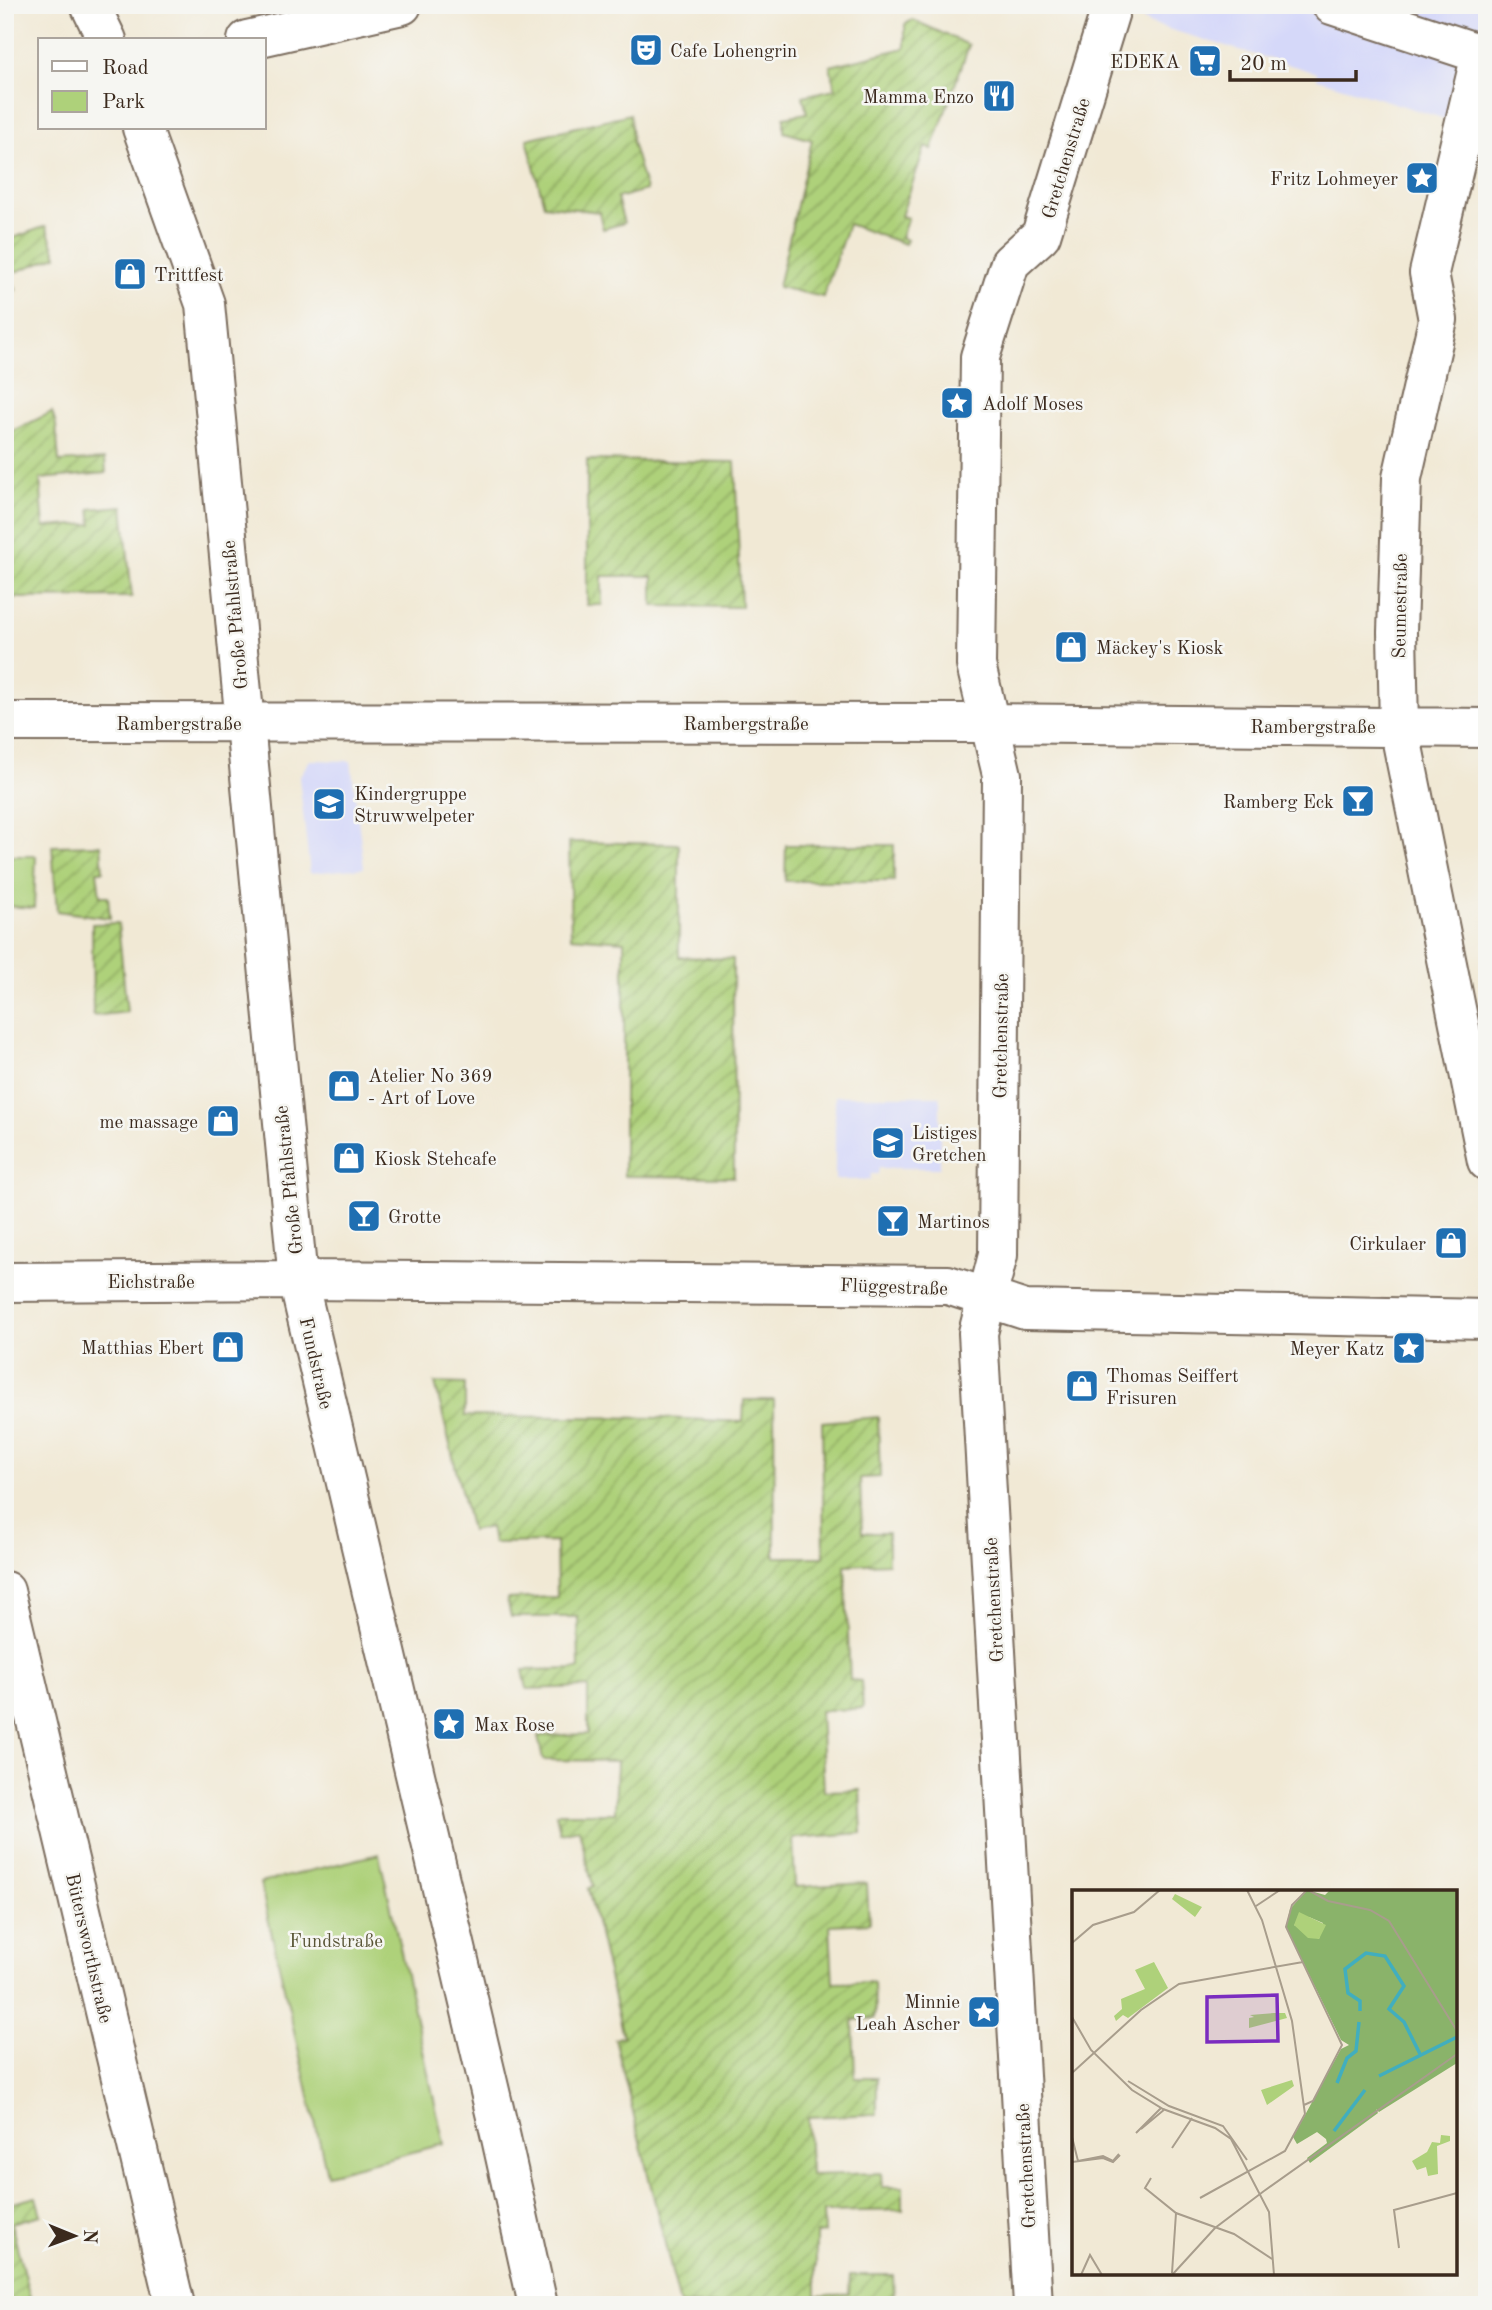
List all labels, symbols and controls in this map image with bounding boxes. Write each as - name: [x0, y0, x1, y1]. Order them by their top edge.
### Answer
- theatre icon: Cafe Lohengrin: [627, 31, 665, 69]
- legend: [38, 38, 266, 130]
- scale bar: [1230, 38, 1356, 82]
- supermarket icon: EDEKA: [1186, 42, 1224, 80]
- place label: Cafe Lohengrin: [670, 43, 797, 62]
- place label: EDEKA: [1110, 54, 1180, 73]
- text: 20 m: [1240, 54, 1287, 75]
- text: Road: [102, 58, 149, 79]
- restaurant icon: Mamma Enzo: [980, 77, 1018, 115]
- place label: Mamma Enzo: [863, 89, 974, 108]
- text: Park: [102, 92, 145, 113]
- street label: Gretchenstraße: [1040, 96, 1095, 221]
- place icon: Fritz Lohmeyer: [1403, 159, 1441, 197]
- place label: Fritz Lohmeyer: [1270, 171, 1398, 190]
- shop icon: Trittfest: [111, 255, 149, 293]
- place label: Trittfest: [154, 267, 224, 286]
- place icon: Adolf Moses: [938, 384, 976, 422]
- place label: Adolf Moses: [982, 396, 1083, 415]
- street label: Große Pfahlstraße: [220, 539, 252, 690]
- street label: Seumestraße: [1391, 553, 1412, 659]
- shop icon: Mäckey's Kiosk: [1052, 628, 1090, 666]
- place label: Mäckey's Kiosk: [1096, 640, 1224, 659]
- street label: Rambergstraße: [116, 716, 242, 735]
- street label: Rambergstraße: [683, 716, 809, 735]
- street label: Rambergstraße: [1250, 719, 1376, 738]
- bar icon: Ramberg Eck: [1339, 782, 1377, 820]
- school or university icon: Kindergruppe Struwwelpeter: [310, 785, 348, 823]
- place label: Kindergruppe Struwwelpeter: [354, 786, 475, 827]
- place label: Ramberg Eck: [1223, 794, 1334, 813]
- street label: Gretchenstraße: [992, 973, 1013, 1099]
- shop icon: Atelier No 369 - Art of Love: [325, 1067, 363, 1105]
- place label: Atelier No 369 - Art of Love: [368, 1068, 492, 1109]
- shop icon: me massage: [204, 1102, 242, 1140]
- street label: Große Pfahlstraße: [273, 1104, 308, 1255]
- place label: me massage: [100, 1114, 198, 1133]
- school or university icon: Listiges Gretchen: [869, 1124, 907, 1162]
- place label: Listiges Gretchen: [912, 1125, 986, 1166]
- shop icon: Kiosk Stehcafe: [330, 1139, 368, 1177]
- place label: Kiosk Stehcafe: [374, 1151, 497, 1170]
- bar icon: Grotte: [345, 1197, 383, 1235]
- bar icon: Martinos: [874, 1202, 912, 1240]
- place label: Grotte: [388, 1209, 441, 1228]
- place label: Martinos: [917, 1214, 990, 1233]
- shop icon: Cirkulaer: [1432, 1224, 1470, 1262]
- place label: Cirkulaer: [1349, 1236, 1426, 1255]
- street label: Eichstraße: [107, 1274, 195, 1293]
- street label: Flüggestraße: [840, 1277, 948, 1300]
- street label: Fundstraße: [295, 1316, 334, 1411]
- shop icon: Matthias Ebert: [209, 1328, 247, 1366]
- place icon: Meyer Katz: [1390, 1329, 1428, 1367]
- place label: Matthias Ebert: [81, 1340, 204, 1359]
- place label: Meyer Katz: [1290, 1341, 1384, 1360]
- shop icon: Thomas Seiffert Frisuren: [1063, 1367, 1101, 1405]
- place label: Thomas Seiffert Frisuren: [1106, 1368, 1239, 1409]
- street label: Gretchenstraße: [983, 1537, 1008, 1663]
- place icon: Max Rose: [430, 1705, 468, 1743]
- place label: Max Rose: [474, 1717, 555, 1736]
- street label: Bütersworthstraße: [61, 1872, 114, 2025]
- inset map: [1072, 1890, 1457, 2275]
- park label: Fundstraße: [289, 1933, 383, 1952]
- place icon: Minnie Leah Ascher: [965, 1993, 1003, 2031]
- place label: Minnie Leah Ascher: [856, 1994, 960, 2035]
- street label: Gretchenstraße: [1015, 2103, 1040, 2229]
- north arrow: [38, 2202, 108, 2272]
- text: N: [79, 2229, 98, 2244]

